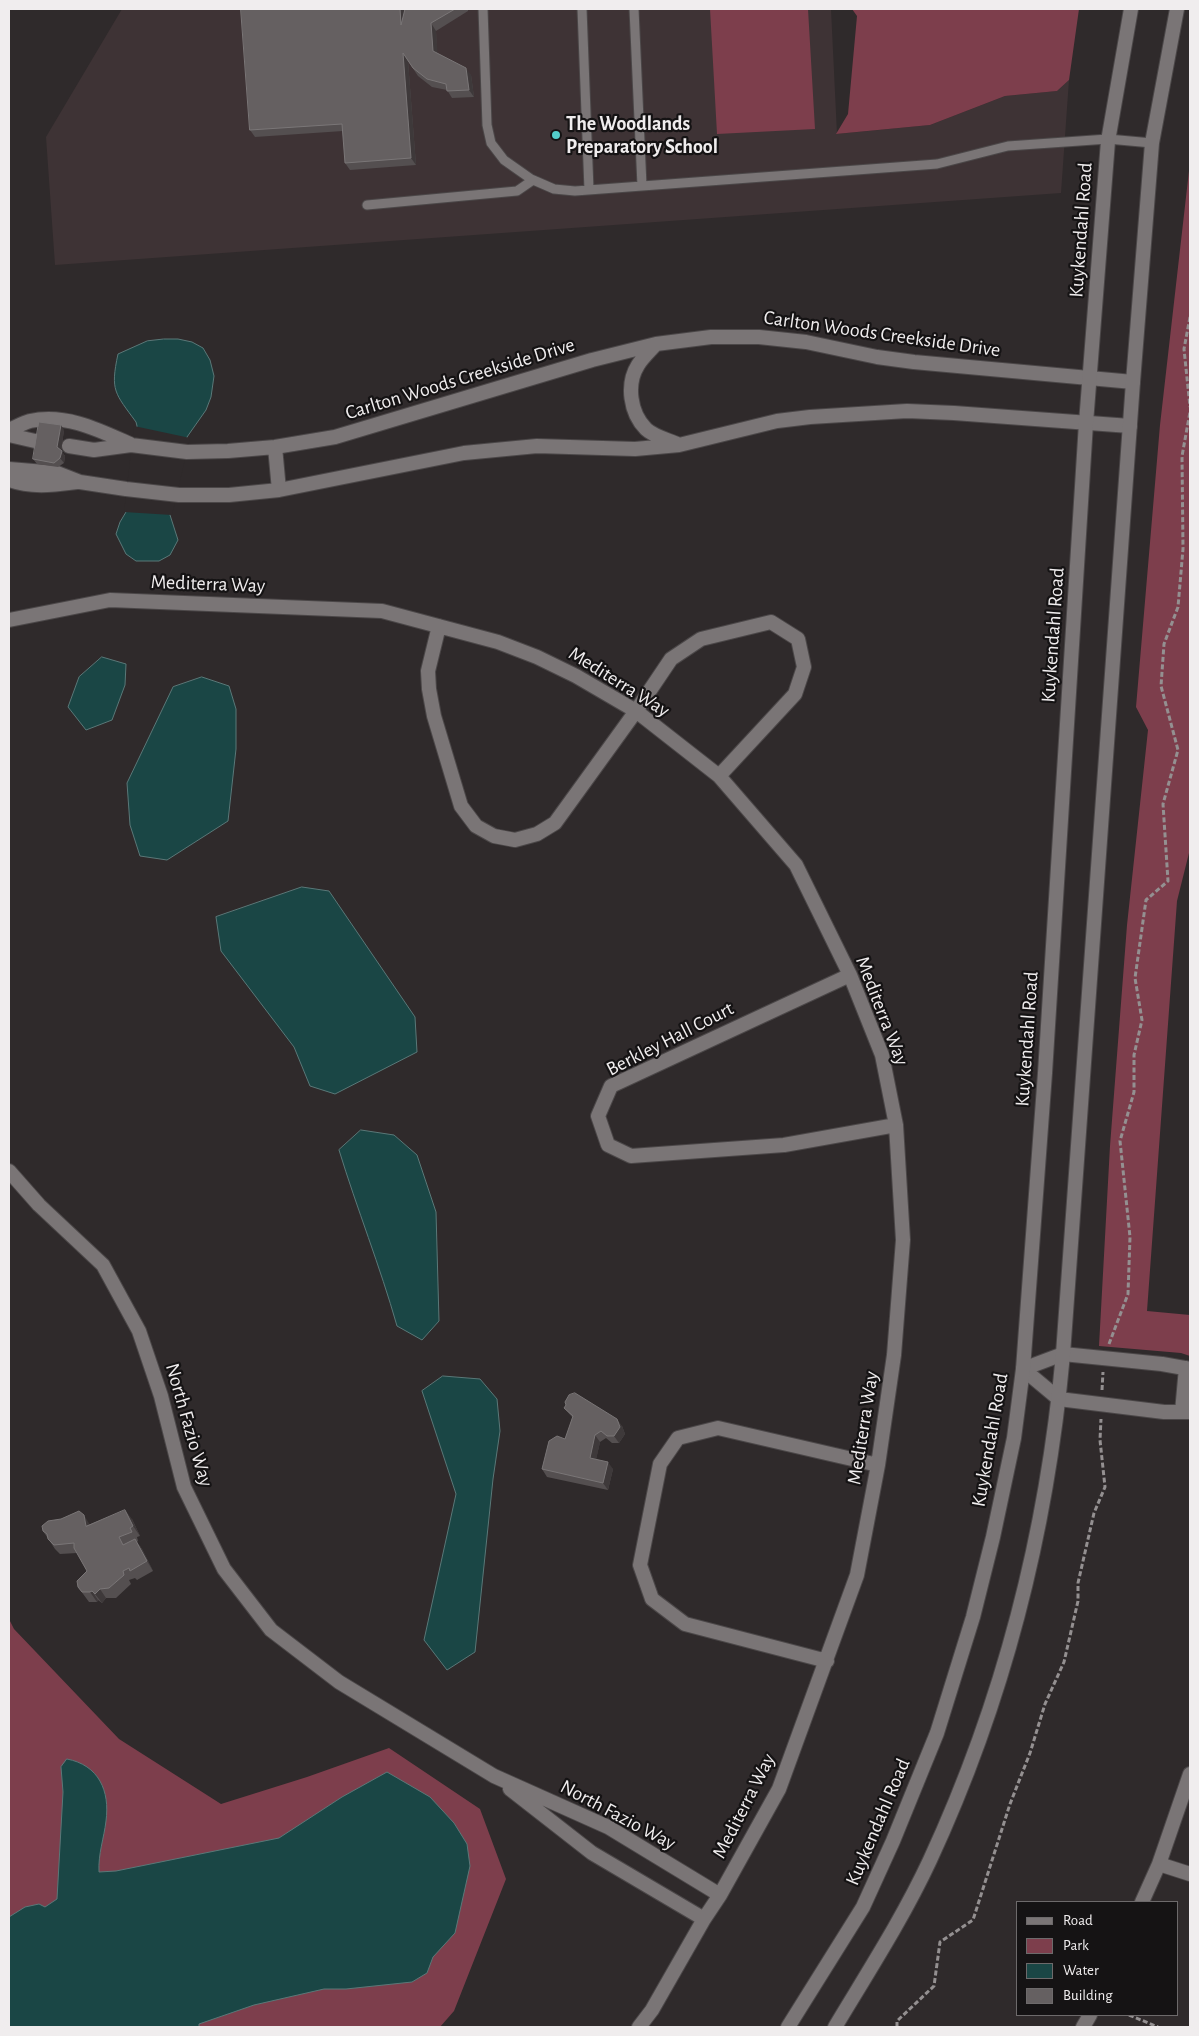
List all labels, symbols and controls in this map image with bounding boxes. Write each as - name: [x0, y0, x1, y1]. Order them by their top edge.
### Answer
- place label: The Woodlands Preparatory School: [566, 112, 718, 159]
- marker: The Woodlands Preparatory School: [550, 129, 562, 141]
- street label: Kuykendahl Road: [1064, 162, 1098, 298]
- street label: Carlton Woods Creekside Drive: [762, 306, 1002, 362]
- street label: Carlton Woods Creekside Drive: [342, 333, 578, 425]
- street label: Kuykendahl Road: [1036, 567, 1070, 703]
- street label: Mediterra Way: [150, 570, 266, 598]
- street label: Mediterra Way: [564, 641, 674, 723]
- street label: Mediterra Way: [850, 953, 914, 1069]
- street label: Kuykendahl Road: [1010, 971, 1044, 1107]
- street label: Berkley Hall Court: [602, 997, 738, 1081]
- street label: North Fazio Way: [160, 1361, 218, 1489]
- street label: Mediterra Way: [842, 1369, 884, 1487]
- street label: Kuykendahl Road: [966, 1371, 1014, 1509]
- street label: Mediterra Way: [707, 1749, 781, 1863]
- street label: Kuykendahl Road: [840, 1755, 916, 1889]
- street label: North Fazio Way: [556, 1775, 680, 1855]
- legend: [1016, 1901, 1179, 2016]
- text: Road: [1063, 1913, 1093, 1928]
- text: Park: [1063, 1938, 1089, 1953]
- text: Water: [1063, 1963, 1099, 1978]
- text: Building: [1063, 1988, 1113, 2003]

